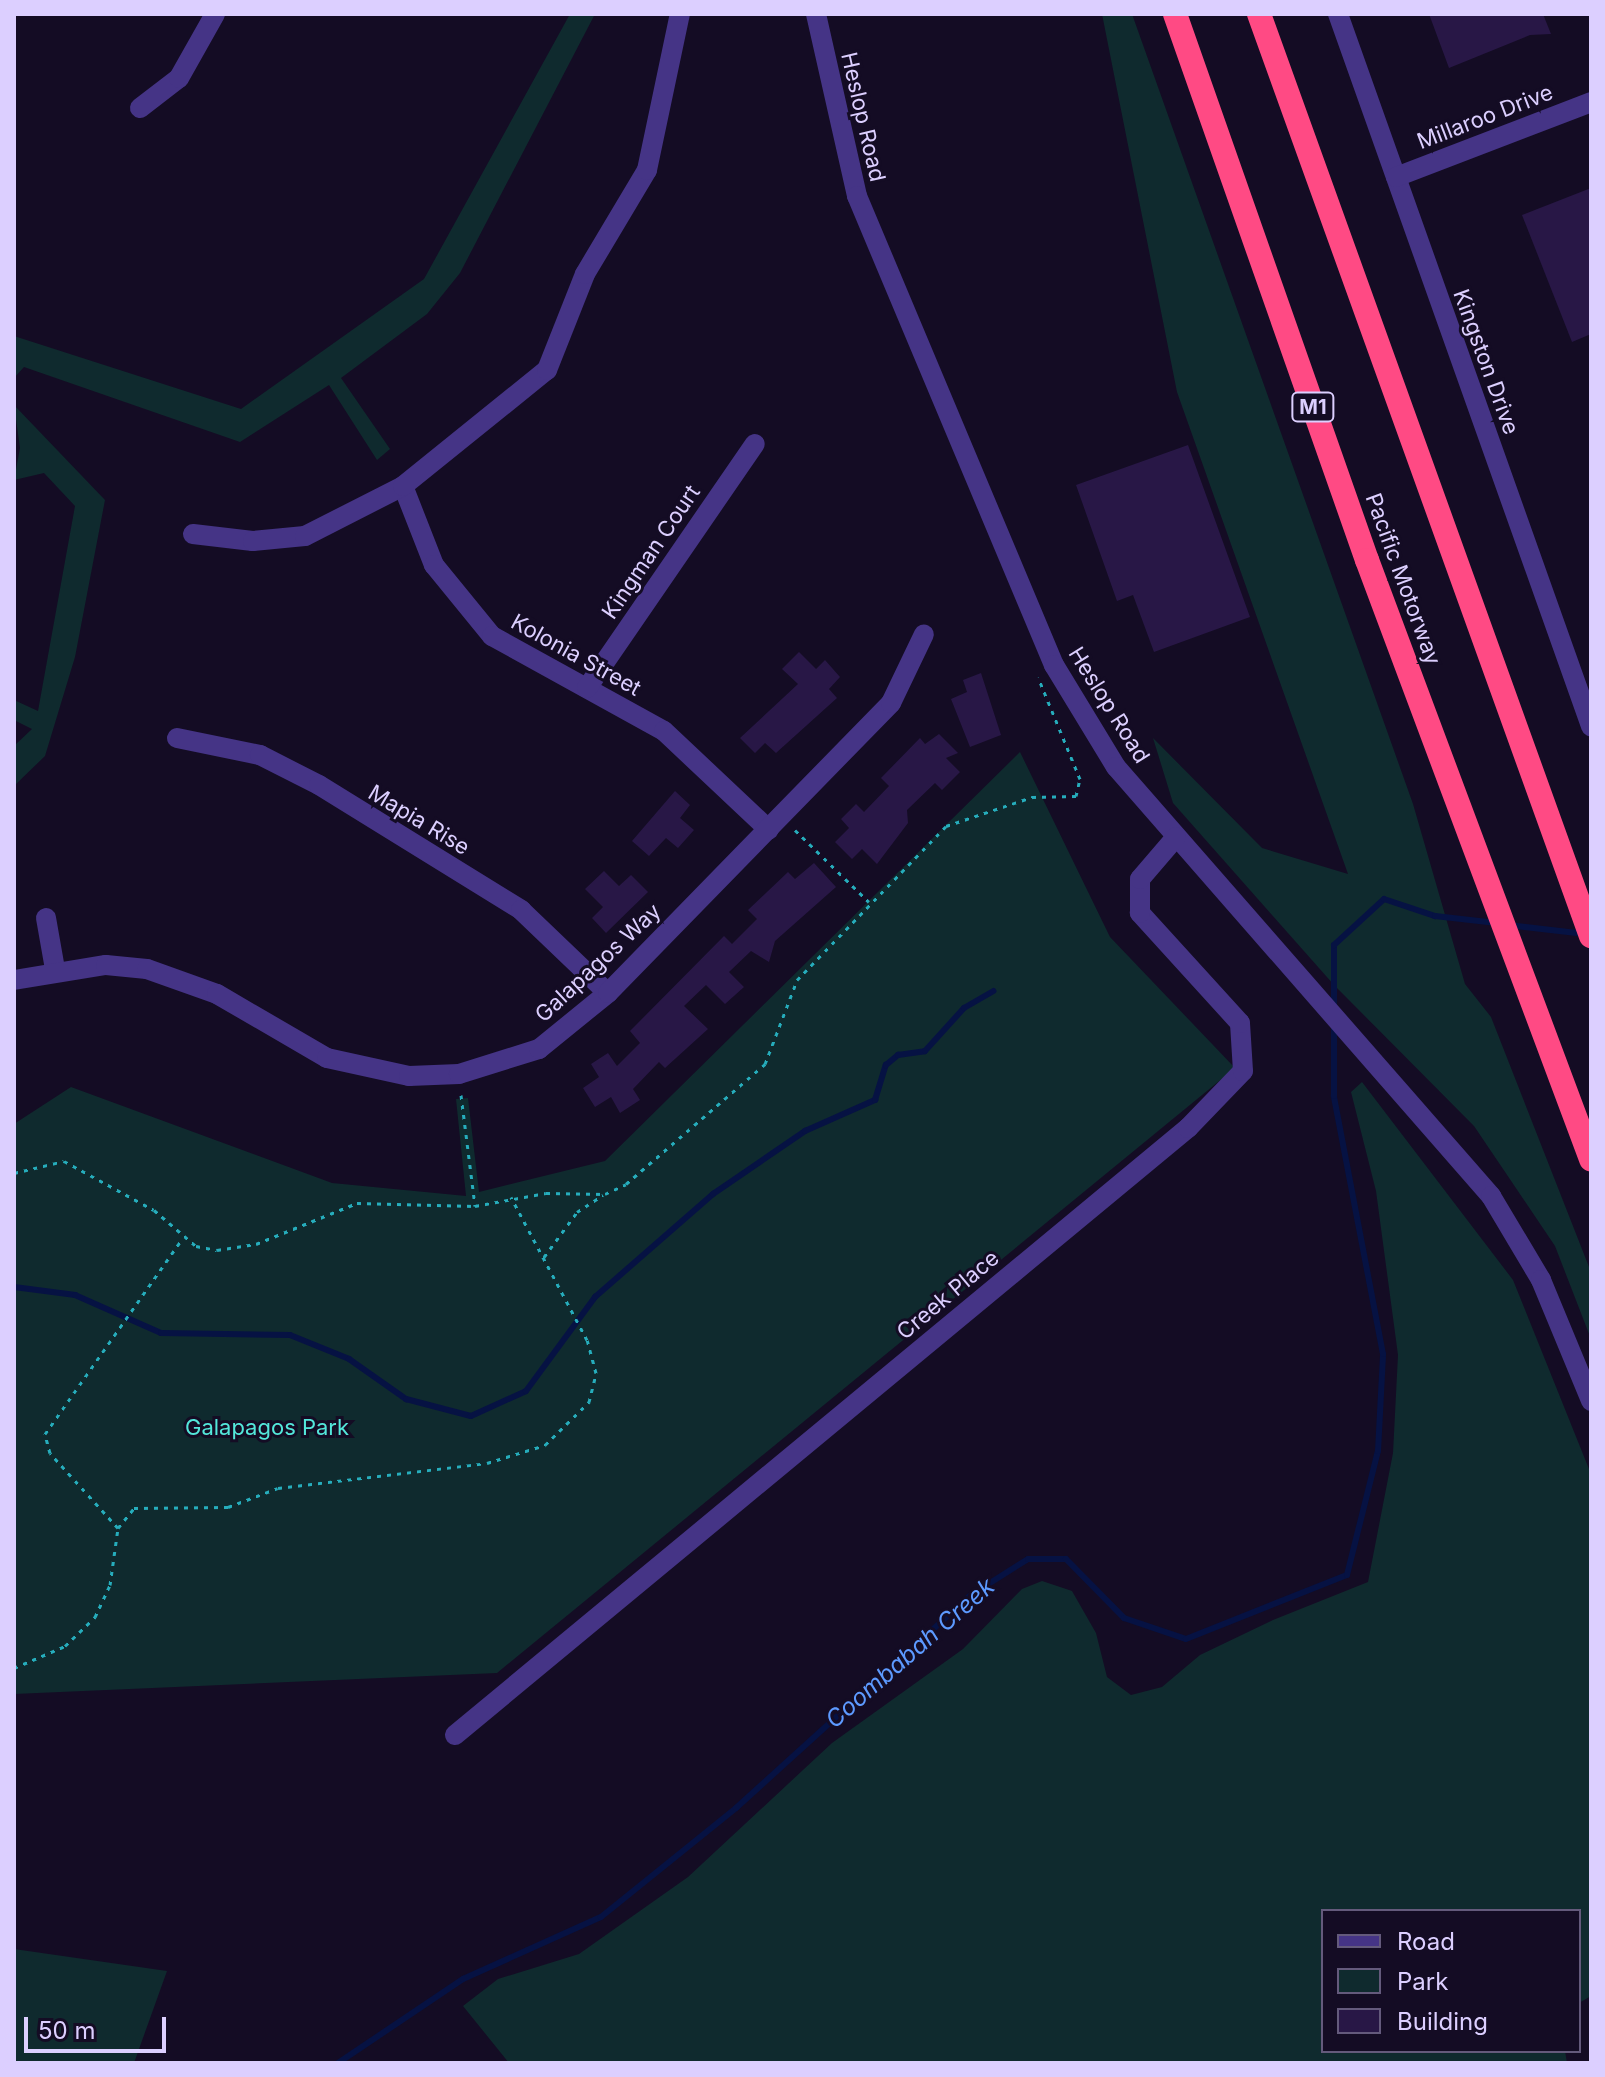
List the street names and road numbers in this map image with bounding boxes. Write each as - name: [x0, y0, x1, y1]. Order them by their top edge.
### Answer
- street label: Heslop Road: [835, 50, 891, 184]
- street label: Millaroo Drive: [1413, 79, 1557, 155]
- street label: Kingston Drive: [1448, 286, 1524, 438]
- road number: M1: [1291, 391, 1335, 423]
- street label: Kingman Court: [596, 480, 706, 624]
- street label: Pacific Motorway: [1360, 490, 1446, 668]
- street label: Kolonia Street: [506, 608, 646, 702]
- street label: Heslop Road: [1063, 642, 1155, 768]
- street label: Mapia Rise: [364, 779, 474, 861]
- street label: Galapagos Way: [530, 898, 666, 1028]
- street label: Creek Place: [892, 1245, 1004, 1345]

